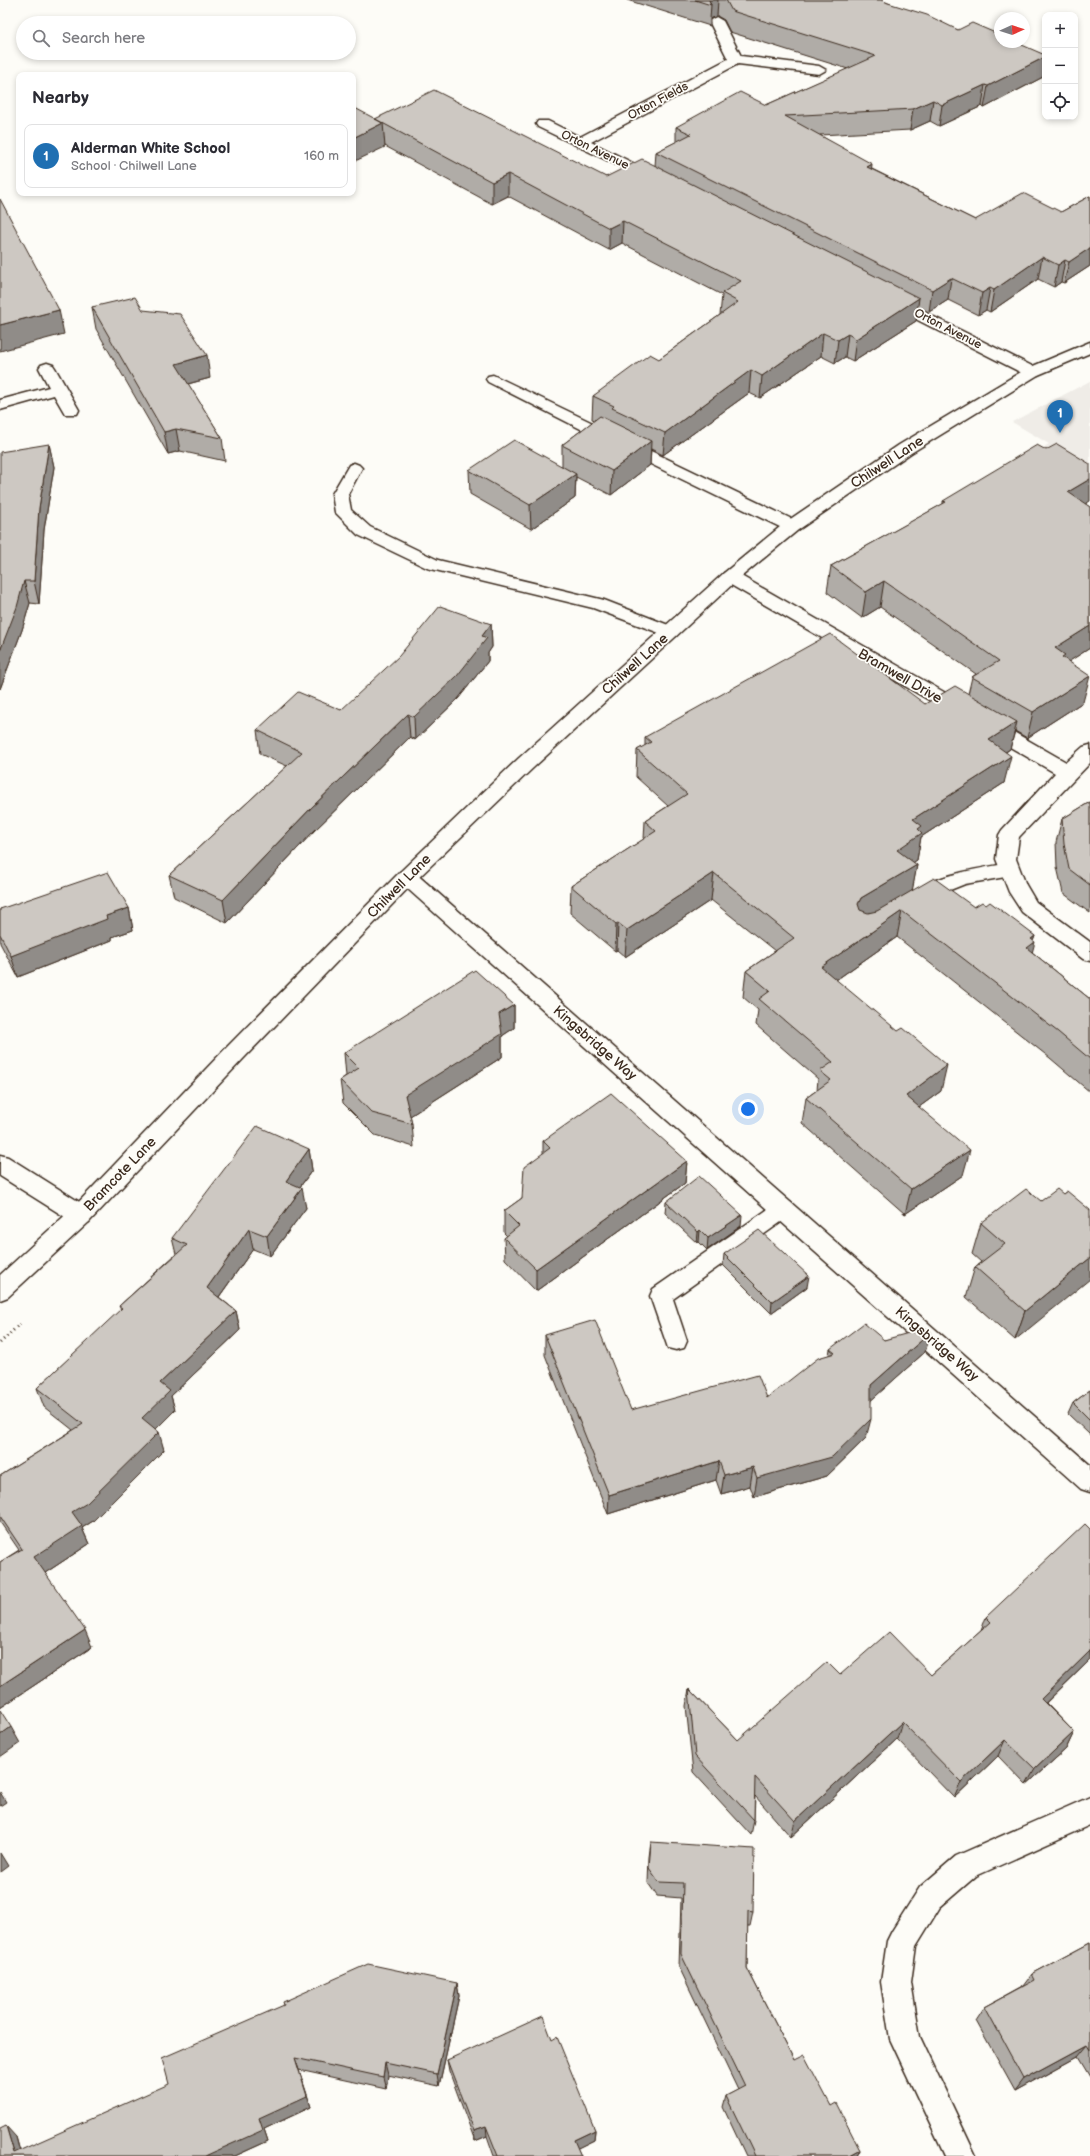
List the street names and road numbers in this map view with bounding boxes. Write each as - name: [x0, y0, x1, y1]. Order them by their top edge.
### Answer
- street label: Orton Fields: [625, 79, 691, 123]
- street label: Orton Avenue: [558, 127, 632, 173]
- street label: Orton Avenue: [912, 306, 984, 352]
- street label: Chilwell Lane: [847, 432, 927, 492]
- street label: Chilwell Lane: [598, 630, 672, 698]
- street label: Bramwell Drive: [855, 645, 945, 707]
- street label: Chilwell Lane: [363, 850, 435, 922]
- street label: Kingsbridge Way: [550, 1002, 641, 1084]
- street label: Bramcote Lane: [80, 1133, 160, 1215]
- street label: Kingsbridge Way: [892, 1303, 983, 1385]

